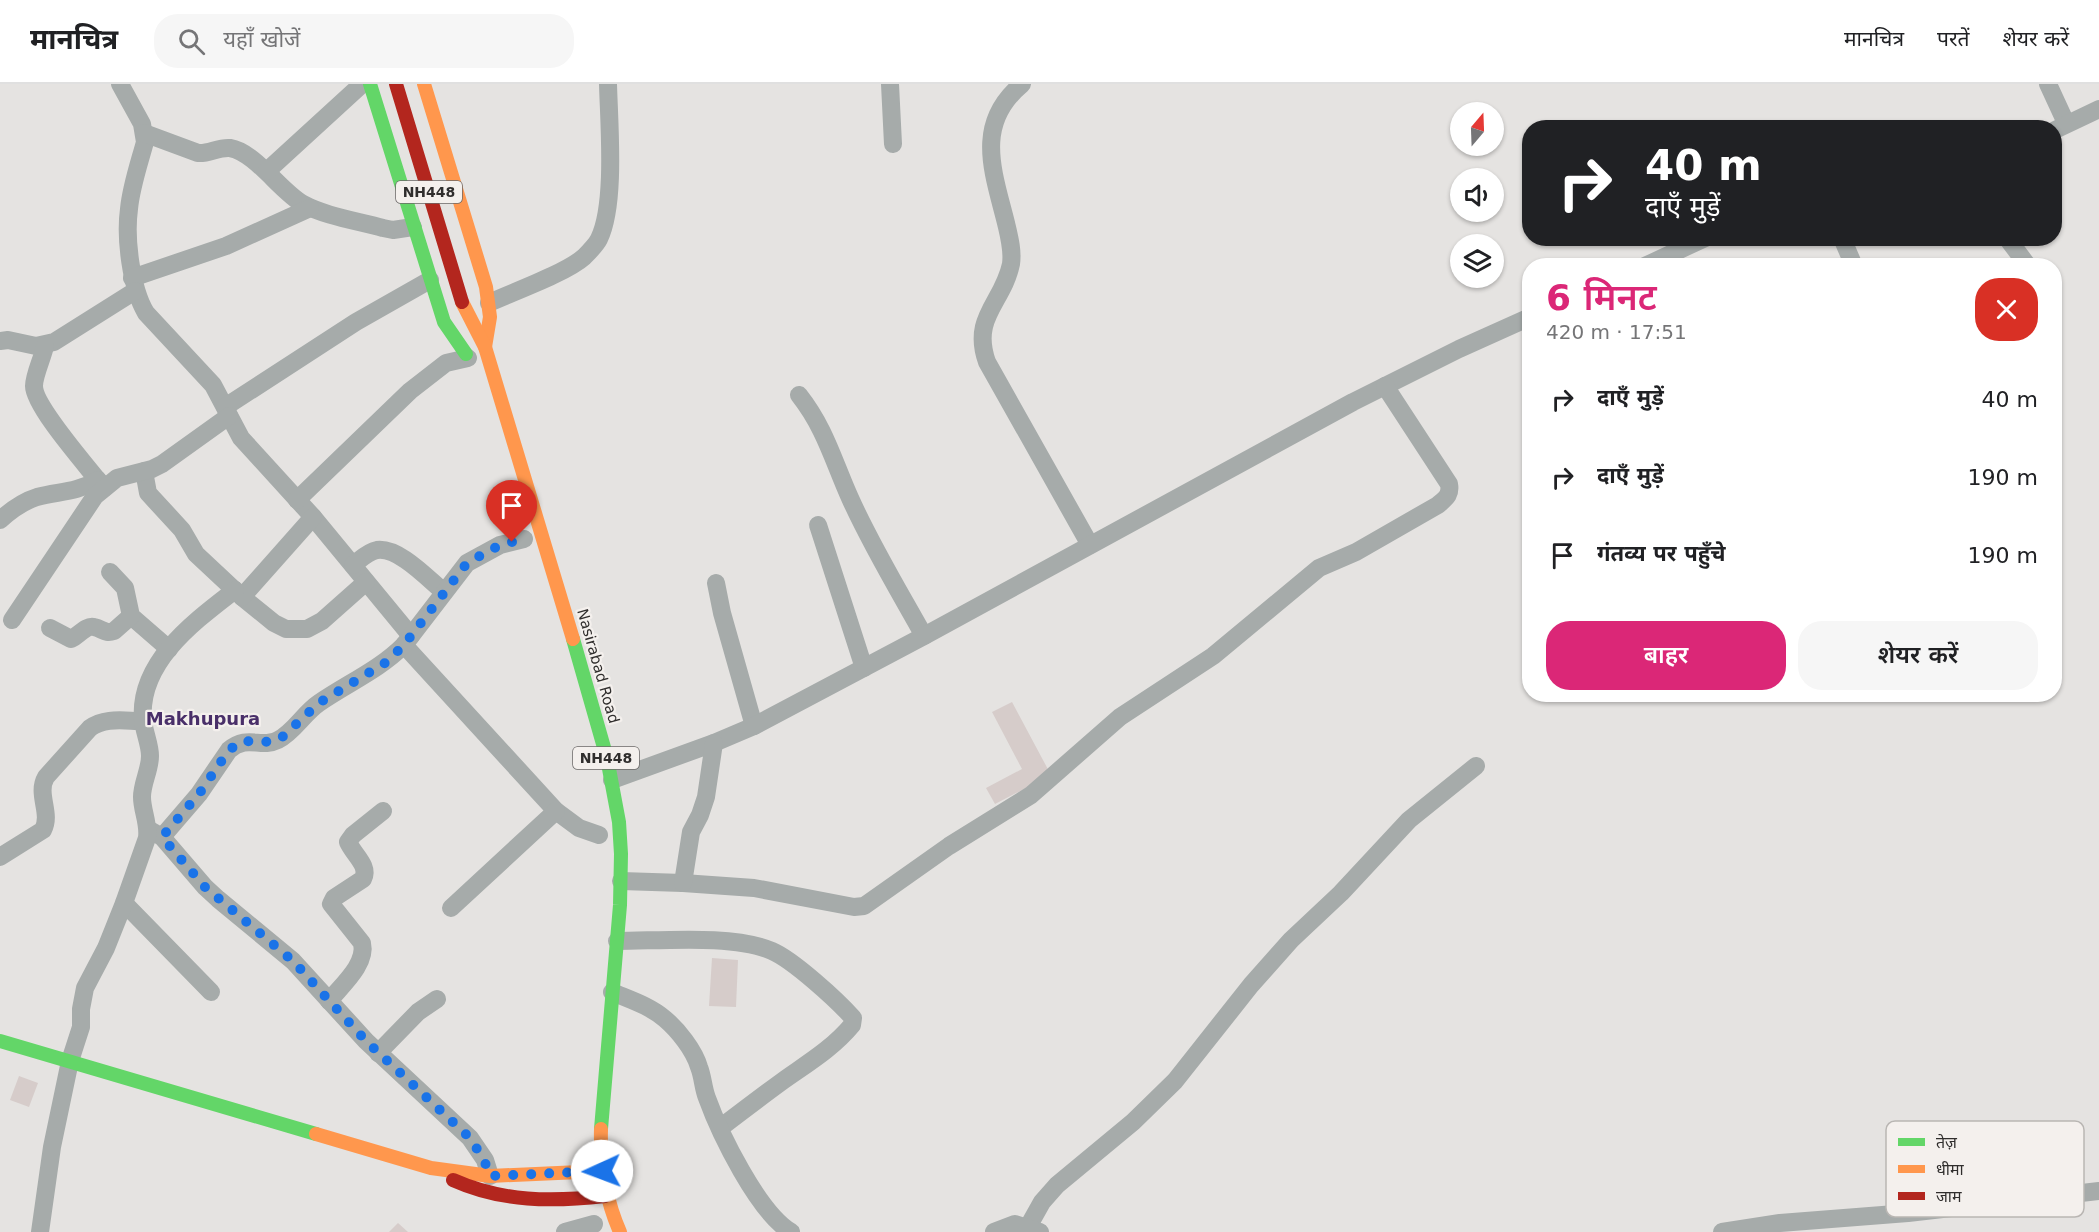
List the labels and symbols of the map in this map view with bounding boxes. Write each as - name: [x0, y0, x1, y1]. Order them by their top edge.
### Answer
- north arrow: [1450, 102, 1504, 156]
- road number: NH448: [396, 181, 462, 203]
- pin: [486, 480, 537, 542]
- street label: Nasirabad Road: [573, 607, 623, 725]
- district label: Makhupura: [146, 708, 260, 729]
- road number: NH448: [573, 747, 639, 769]
- legend: [1886, 1121, 2084, 1217]
- text: तेज़: [1936, 1133, 1958, 1152]
- position arrow: [570, 1139, 634, 1203]
- text: धीमा: [1936, 1160, 1965, 1179]
- text: जाम: [1936, 1187, 1962, 1206]

